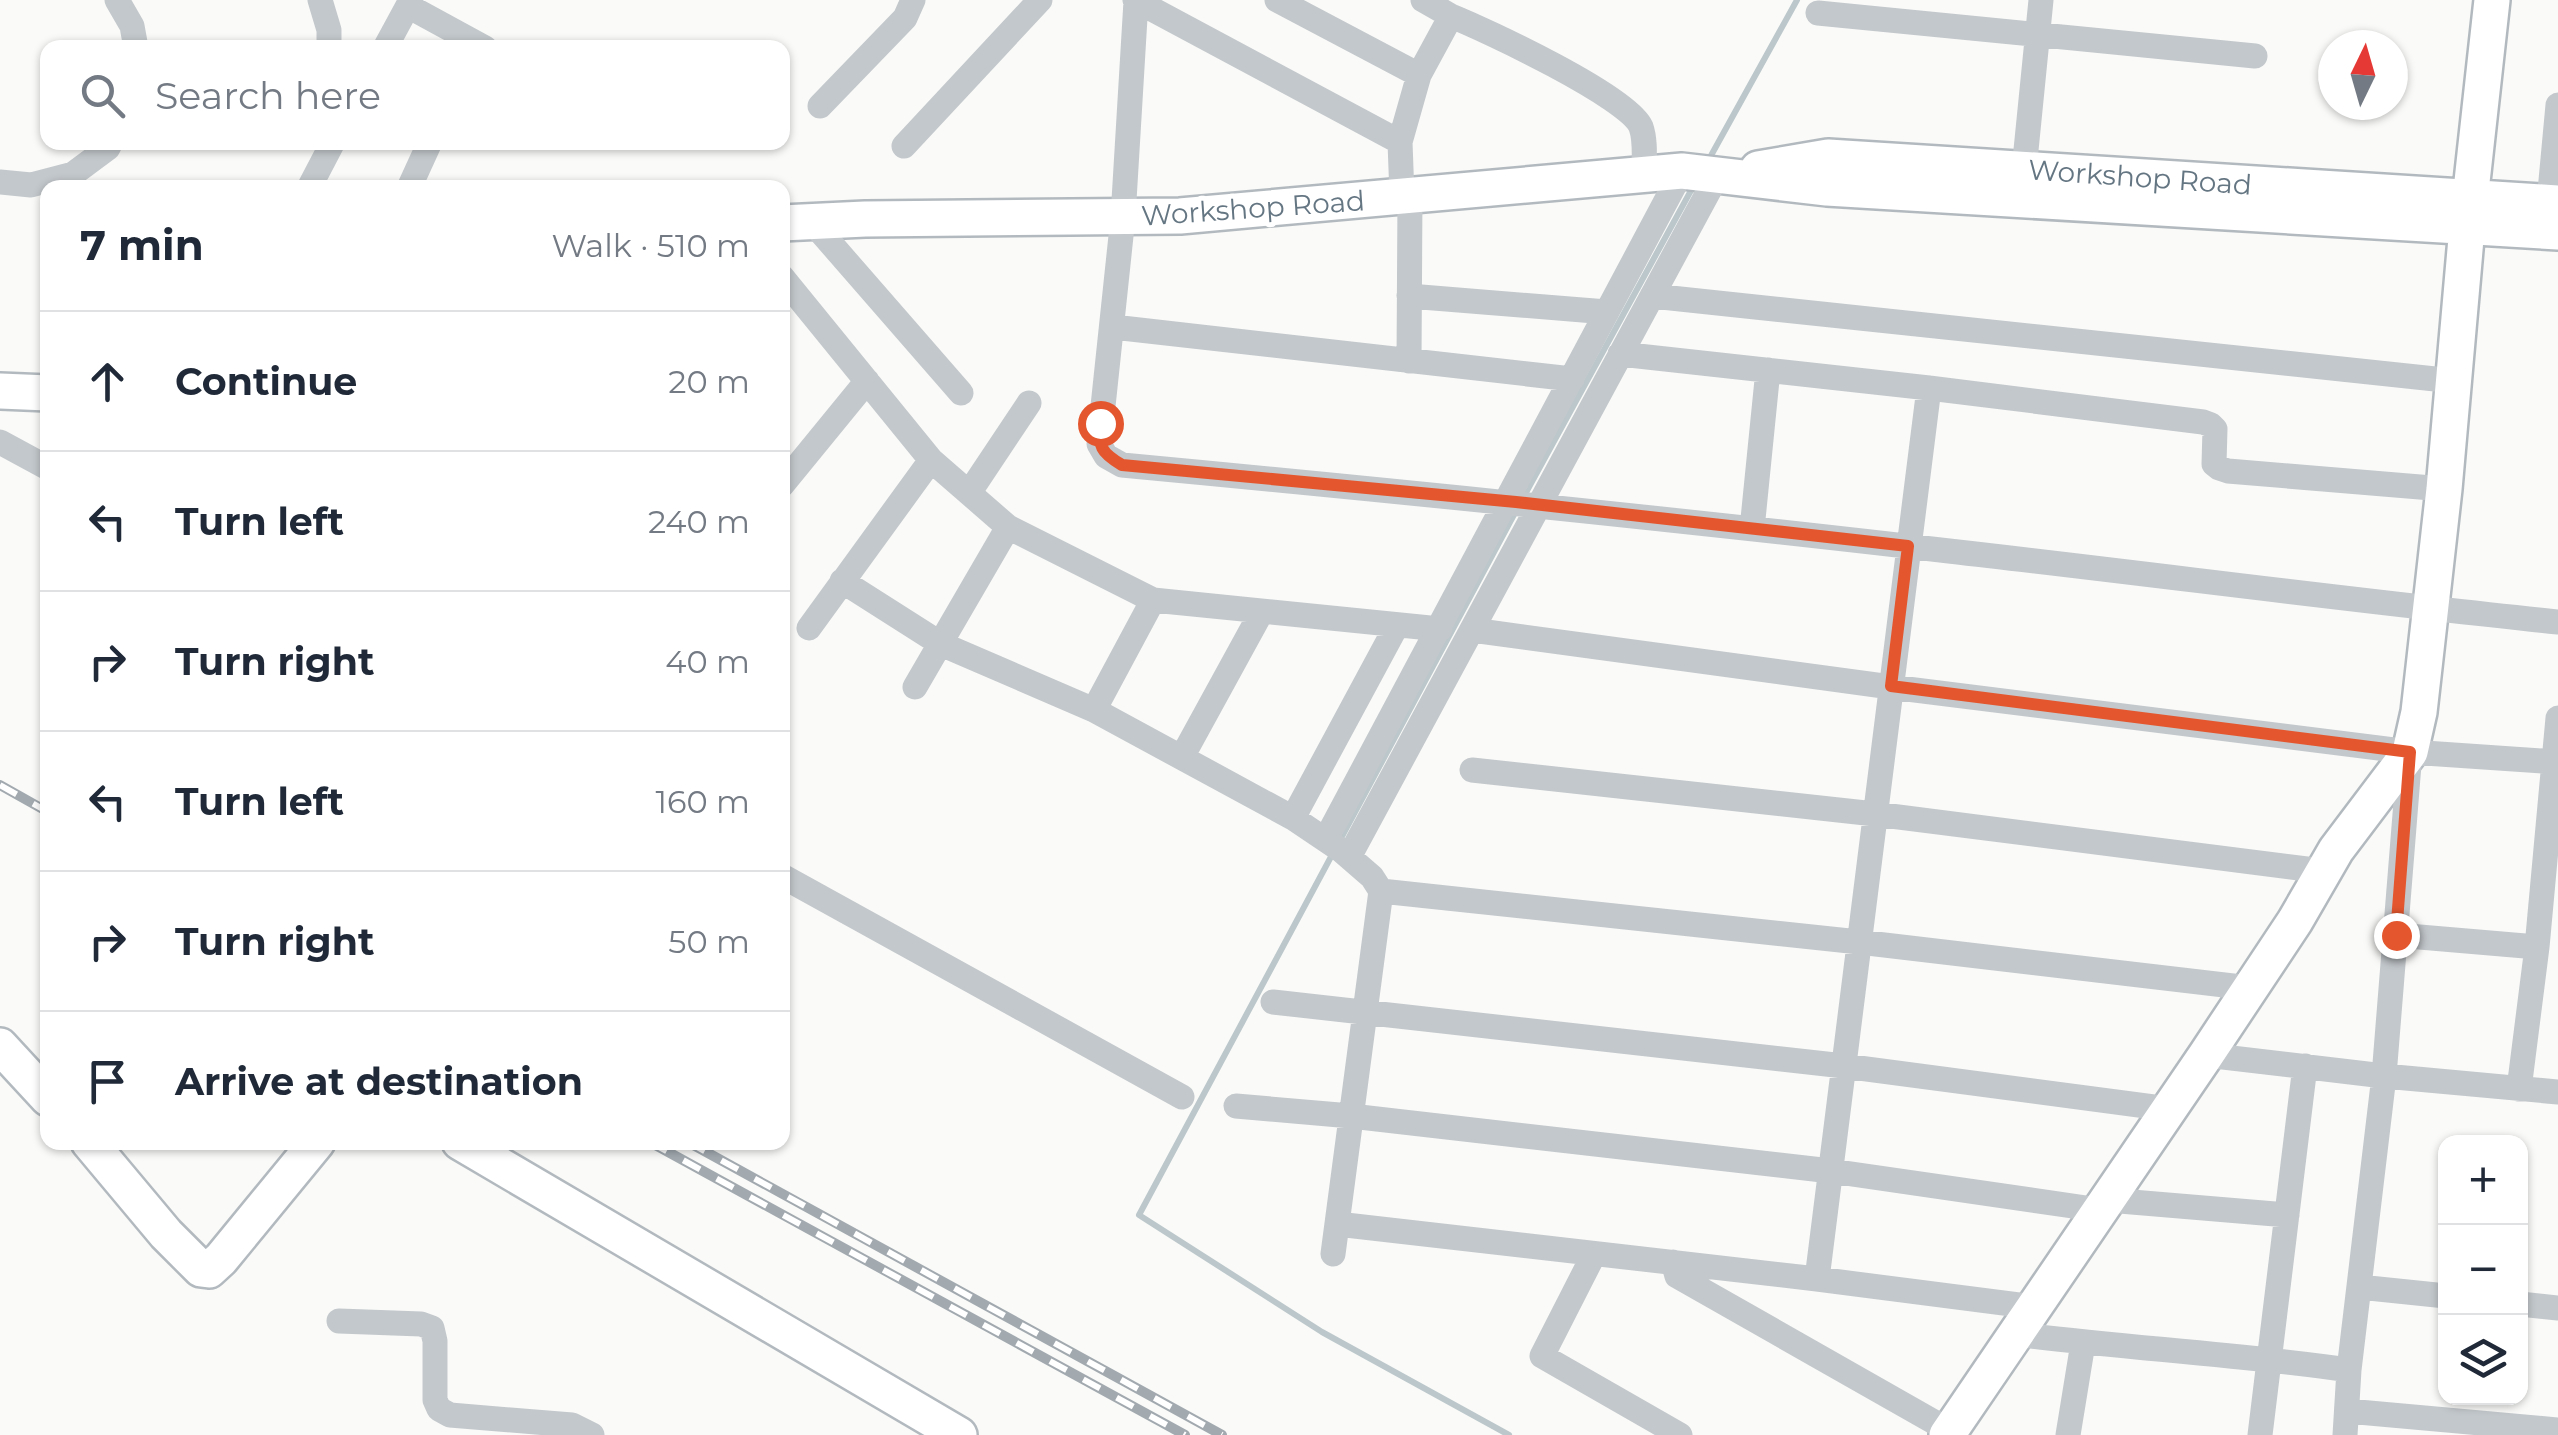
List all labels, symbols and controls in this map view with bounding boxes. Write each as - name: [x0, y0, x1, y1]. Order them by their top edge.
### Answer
- north arrow: [2318, 30, 2408, 120]
- search box: [40, 40, 790, 150]
- icon: search: [75, 68, 130, 123]
- text: Search here: [155, 72, 381, 119]
- street label: Workshop Road: [2027, 152, 2253, 202]
- street label: Workshop Road: [1140, 183, 1366, 233]
- text: 7 min: [80, 219, 204, 271]
- text: Walk · 510 m: [552, 226, 750, 265]
- icon: ahead: [80, 354, 135, 409]
- text: Continue: [175, 358, 357, 405]
- text: 20 m: [668, 362, 750, 401]
- route start: [1078, 401, 1124, 447]
- icon: left: [80, 494, 135, 549]
- text: Turn left: [175, 498, 344, 545]
- text: 240 m: [648, 502, 750, 541]
- icon: right: [80, 634, 135, 689]
- text: Turn right: [175, 638, 374, 685]
- text: 40 m: [665, 642, 750, 681]
- icon: left: [80, 774, 135, 829]
- text: Turn left: [175, 778, 344, 825]
- text: 160 m: [655, 782, 750, 821]
- route end: [2374, 913, 2420, 959]
- icon: right: [80, 914, 135, 969]
- text: Turn right: [175, 918, 374, 965]
- text: 50 m: [668, 922, 750, 961]
- icon: arrive: [80, 1054, 135, 1109]
- text: Arrive at destination: [175, 1058, 583, 1105]
- map controls: [2438, 1135, 2528, 1405]
- button: +: [2438, 1135, 2528, 1225]
- button: −: [2438, 1225, 2528, 1315]
- button: layers: [2438, 1315, 2528, 1405]

